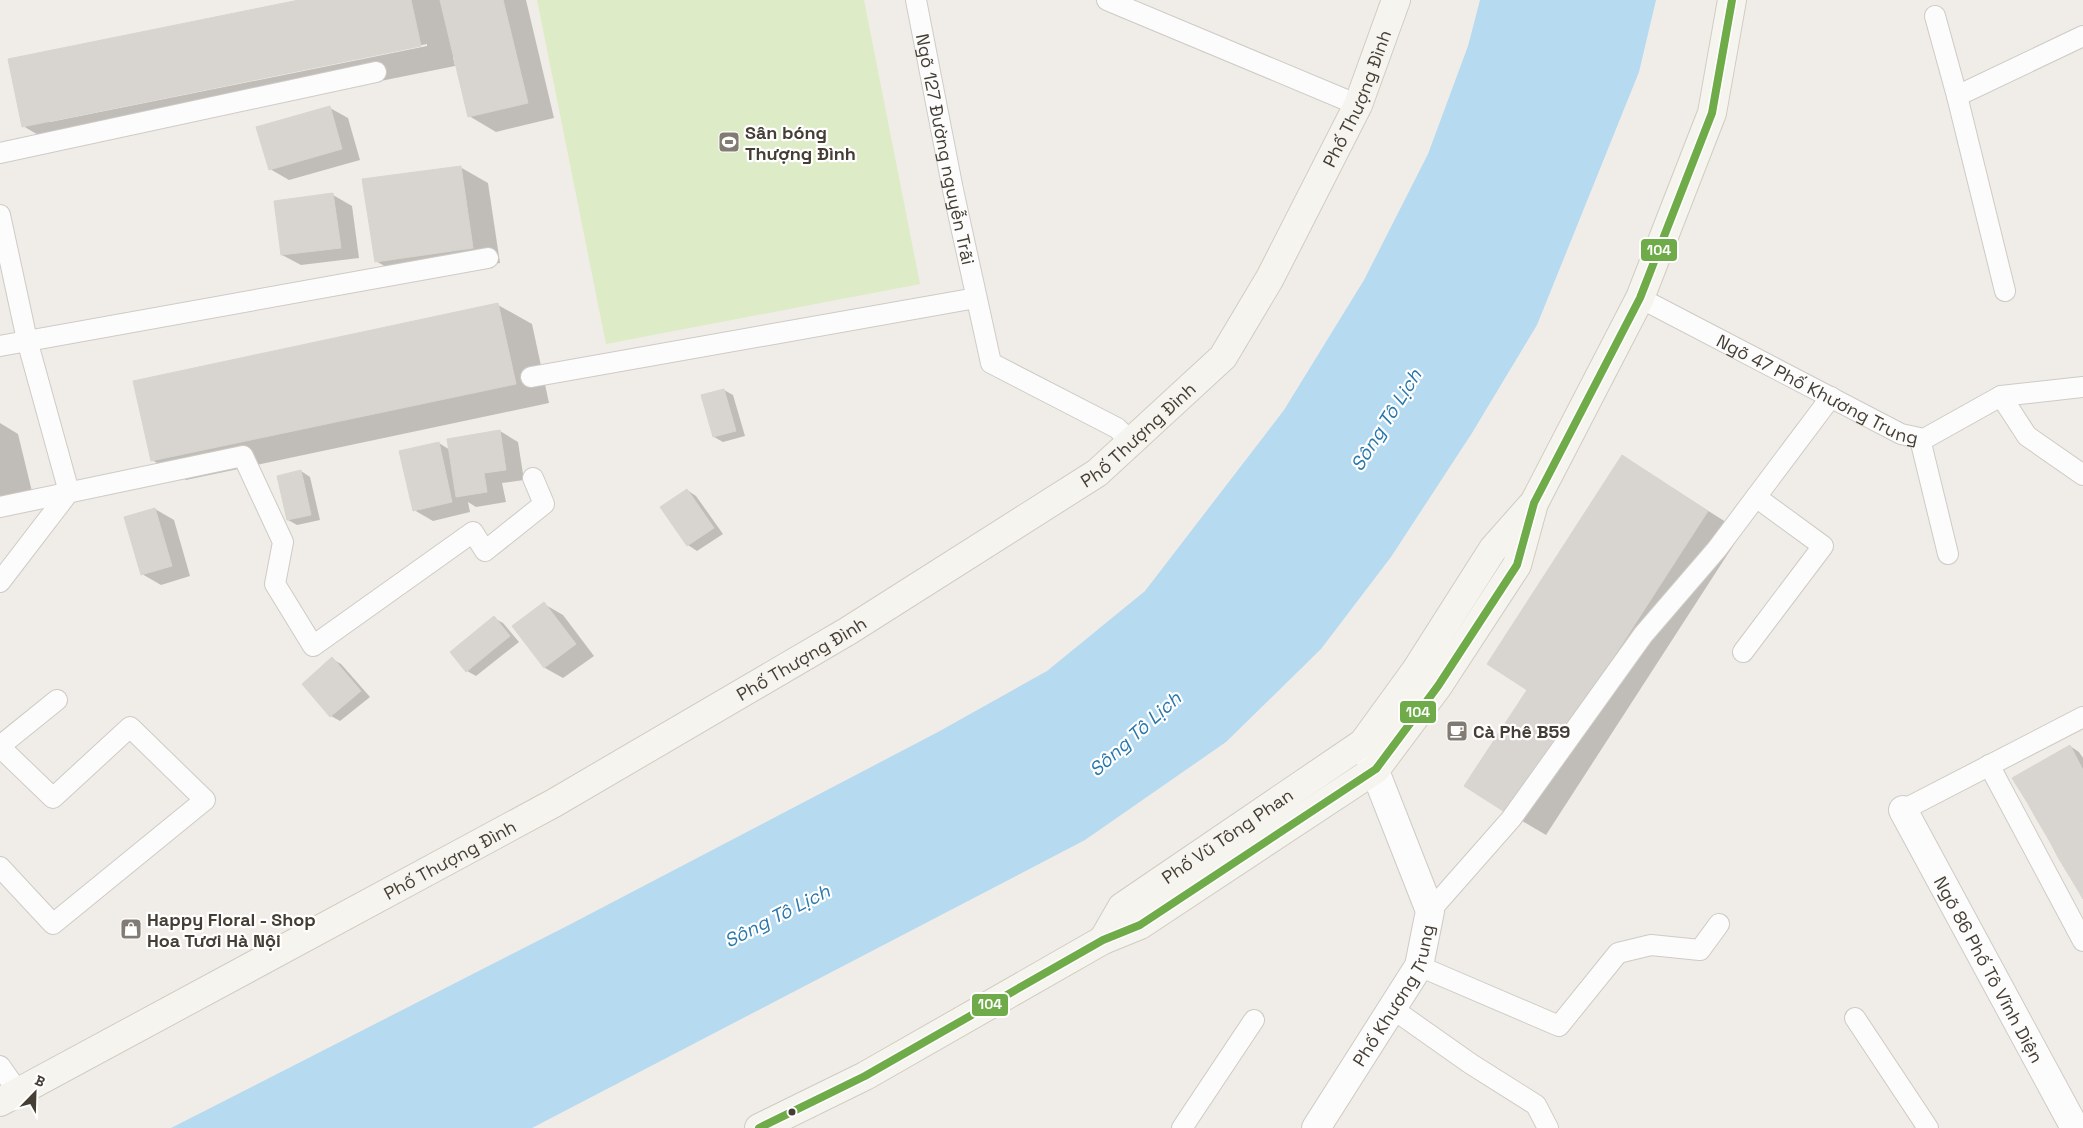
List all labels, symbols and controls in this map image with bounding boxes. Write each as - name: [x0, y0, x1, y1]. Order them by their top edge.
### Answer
- street label: Phố Thượng Đình: [1317, 27, 1396, 171]
- street label: Ngõ 127 Đường nguyễn Trãi: [911, 31, 981, 267]
- place label: Sân bóng Thượng Đình: [745, 121, 856, 165]
- sports icon: Sân bóng Thượng Đình: [717, 130, 741, 154]
- line badge: 104: [1640, 238, 1678, 262]
- text: 104: [1647, 241, 1671, 259]
- street label: Ngõ 47 Phố Khương Trung: [1713, 329, 1921, 449]
- water label: Sông Tô Lịch: [1345, 364, 1427, 476]
- street label: Phố Thượng Đình: [1076, 377, 1200, 492]
- street label: Phố Thượng Đình: [732, 611, 871, 705]
- water label: Sông Tô Lịch: [1084, 686, 1187, 782]
- line badge: 104: [1399, 700, 1437, 724]
- text: 104: [1406, 703, 1430, 721]
- cafe icon: Cà Phê B59: [1445, 719, 1469, 743]
- place label: Cà Phê B59: [1473, 720, 1570, 743]
- street label: Phố Vũ Tông Phan: [1157, 783, 1297, 888]
- street label: Phố Thượng Đình: [379, 814, 520, 904]
- street label: Ngõ 86 Phố Tô Vĩnh Diện: [1929, 872, 2049, 1067]
- water label: Sông Tô Lịch: [720, 878, 834, 953]
- place label: Happy Floral - Shop Hoa Tươi Hà Nội: [147, 908, 316, 952]
- shop icon: Happy Floral - Shop Hoa Tươi Hà Nội: [119, 917, 143, 941]
- street label: Phố Khương Trung: [1347, 922, 1439, 1070]
- line badge: 104: [971, 993, 1009, 1017]
- text: 104: [978, 995, 1002, 1013]
- north arrow: [10, 1068, 60, 1118]
- text: B: [32, 1071, 48, 1091]
- unlabelled marker: [787, 1107, 797, 1117]

